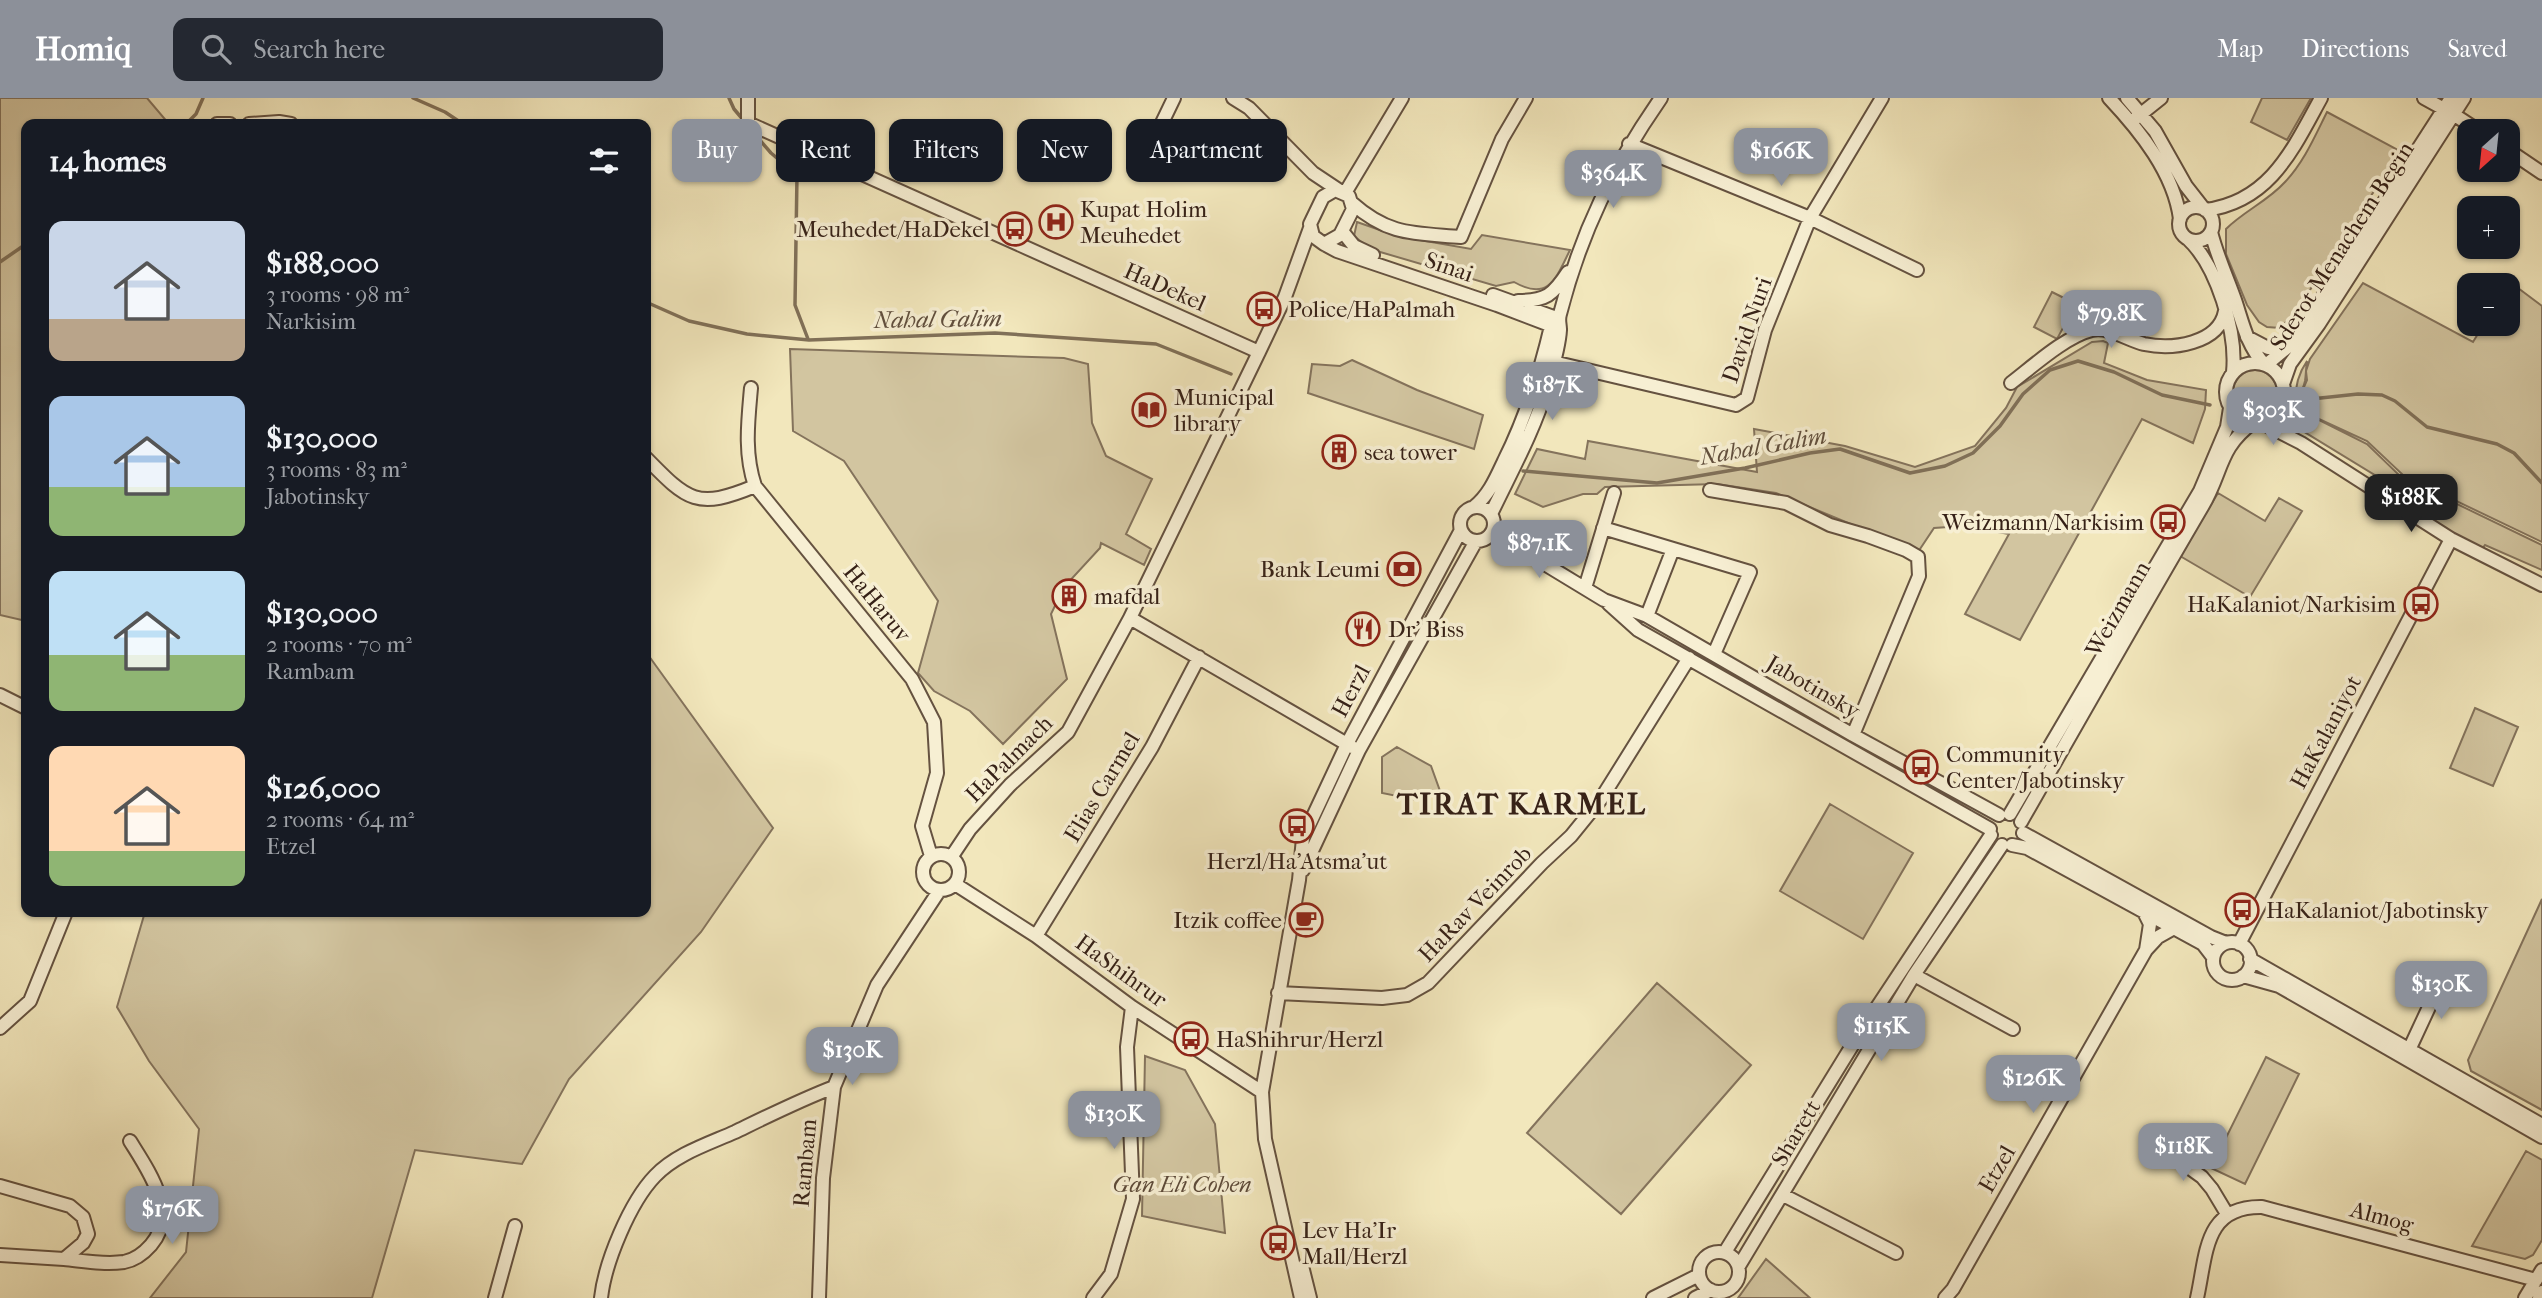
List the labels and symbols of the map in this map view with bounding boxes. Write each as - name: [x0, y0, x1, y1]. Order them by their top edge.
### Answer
- north arrow: [2457, 119, 2520, 182]
- pin: $166K: [1732, 129, 1830, 188]
- street label: Sderot Menachem Begin: [2264, 136, 2420, 355]
- pin: $364K: [1564, 150, 1662, 210]
- place label: Kupat Holim Meuhedet: [1080, 196, 1207, 249]
- hospital icon: Kupat Holim Meuhedet: [1037, 203, 1075, 241]
- bus stop icon: Meuhedet/HaDekel: [996, 210, 1034, 248]
- place label: Meuhedet/HaDekel: [796, 216, 991, 243]
- street label: Sinai: [1421, 246, 1477, 288]
- street label: HaDekel: [1120, 257, 1211, 317]
- street label: David Nuri: [1716, 273, 1778, 386]
- bus stop icon: Police/HaPalmah: [1245, 290, 1283, 328]
- pin: $79.8K: [2054, 290, 2168, 350]
- place label: Police/HaPalmah: [1288, 296, 1455, 323]
- water label: Nahal Galim: [873, 304, 1002, 334]
- pin: $187K: [1503, 362, 1601, 422]
- place label: Municipal library: [1173, 384, 1275, 437]
- pin: $303K: [2224, 388, 2322, 447]
- library icon: Municipal library: [1130, 391, 1168, 429]
- water label: Nahal Galim: [1696, 421, 1829, 471]
- building icon: sea tower: [1320, 433, 1358, 471]
- place label: sea tower: [1364, 439, 1457, 466]
- pin: $188K: [2362, 474, 2460, 534]
- bus stop icon: Weizmann/Narkisim: [2149, 503, 2187, 541]
- place label: Weizmann/Narkisim: [1941, 509, 2144, 536]
- pin: $87.1K: [1482, 520, 1596, 580]
- bank icon: Bank Leumi: [1385, 550, 1423, 588]
- place label: Bank Leumi: [1260, 556, 1380, 583]
- street label: Weizmann: [2079, 556, 2156, 662]
- street label: HaHaruv: [838, 559, 917, 648]
- building icon: mafdal: [1050, 577, 1088, 615]
- place label: mafdal: [1094, 583, 1161, 610]
- bus stop icon: HaKalaniot/Narkisim: [2402, 585, 2440, 623]
- place label: HaKalaniot/Narkisim: [2187, 591, 2396, 618]
- restaurant icon: Dr' Biss: [1344, 610, 1382, 648]
- place label: Dr' Biss: [1388, 616, 1464, 643]
- street label: Jabotinsky: [1760, 648, 1865, 725]
- street label: Herzl: [1326, 660, 1376, 722]
- street label: HaKalaniyot: [2285, 671, 2367, 793]
- street label: HaPalmach: [960, 710, 1058, 808]
- street label: Elias Carmel: [1059, 726, 1146, 847]
- place label: Community Center/Jabotinsky: [1946, 741, 2125, 794]
- bus stop icon: Community Center/Jabotinsky: [1902, 748, 1940, 786]
- district label: TIRAT KARMEL: [1396, 787, 1647, 822]
- bus stop icon: Herzl/Ha'Atsma'ut: [1278, 807, 1316, 845]
- street label: HaRav Veinrob: [1413, 840, 1537, 968]
- place label: Herzl/Ha'Atsma'ut: [1207, 848, 1387, 875]
- bus stop icon: HaKalaniot/Jabotinsky: [2223, 891, 2261, 929]
- place label: HaKalaniot/Jabotinsky: [2266, 897, 2489, 924]
- cafe icon: Itzik coffee: [1287, 901, 1325, 939]
- place label: Itzik coffee: [1173, 907, 1282, 934]
- street label: HaShihrur: [1070, 929, 1172, 1013]
- pin: $130K: [2392, 962, 2490, 1021]
- pin: $115K: [1832, 1004, 1930, 1063]
- bus stop icon: HaShihrur/Herzl: [1172, 1020, 1210, 1058]
- place label: HaShihrur/Herzl: [1216, 1026, 1384, 1053]
- pin: $130K: [803, 1028, 901, 1087]
- pin: $126K: [1984, 1056, 2082, 1115]
- pin: $130K: [1065, 1091, 1163, 1151]
- street label: Sharett: [1766, 1095, 1826, 1171]
- street label: Rambam: [788, 1118, 822, 1208]
- pin: $118K: [2134, 1124, 2232, 1183]
- street label: Etzel: [1973, 1140, 2022, 1197]
- park label: Gan Eli Cohen: [1112, 1171, 1252, 1198]
- pin: $176K: [123, 1186, 221, 1246]
- street label: Almog: [2347, 1195, 2417, 1239]
- place label: Lev Ha'Ir Mall/Herzl: [1302, 1217, 1408, 1270]
- bus stop icon: Lev Ha'Ir Mall/Herzl: [1259, 1224, 1297, 1262]

